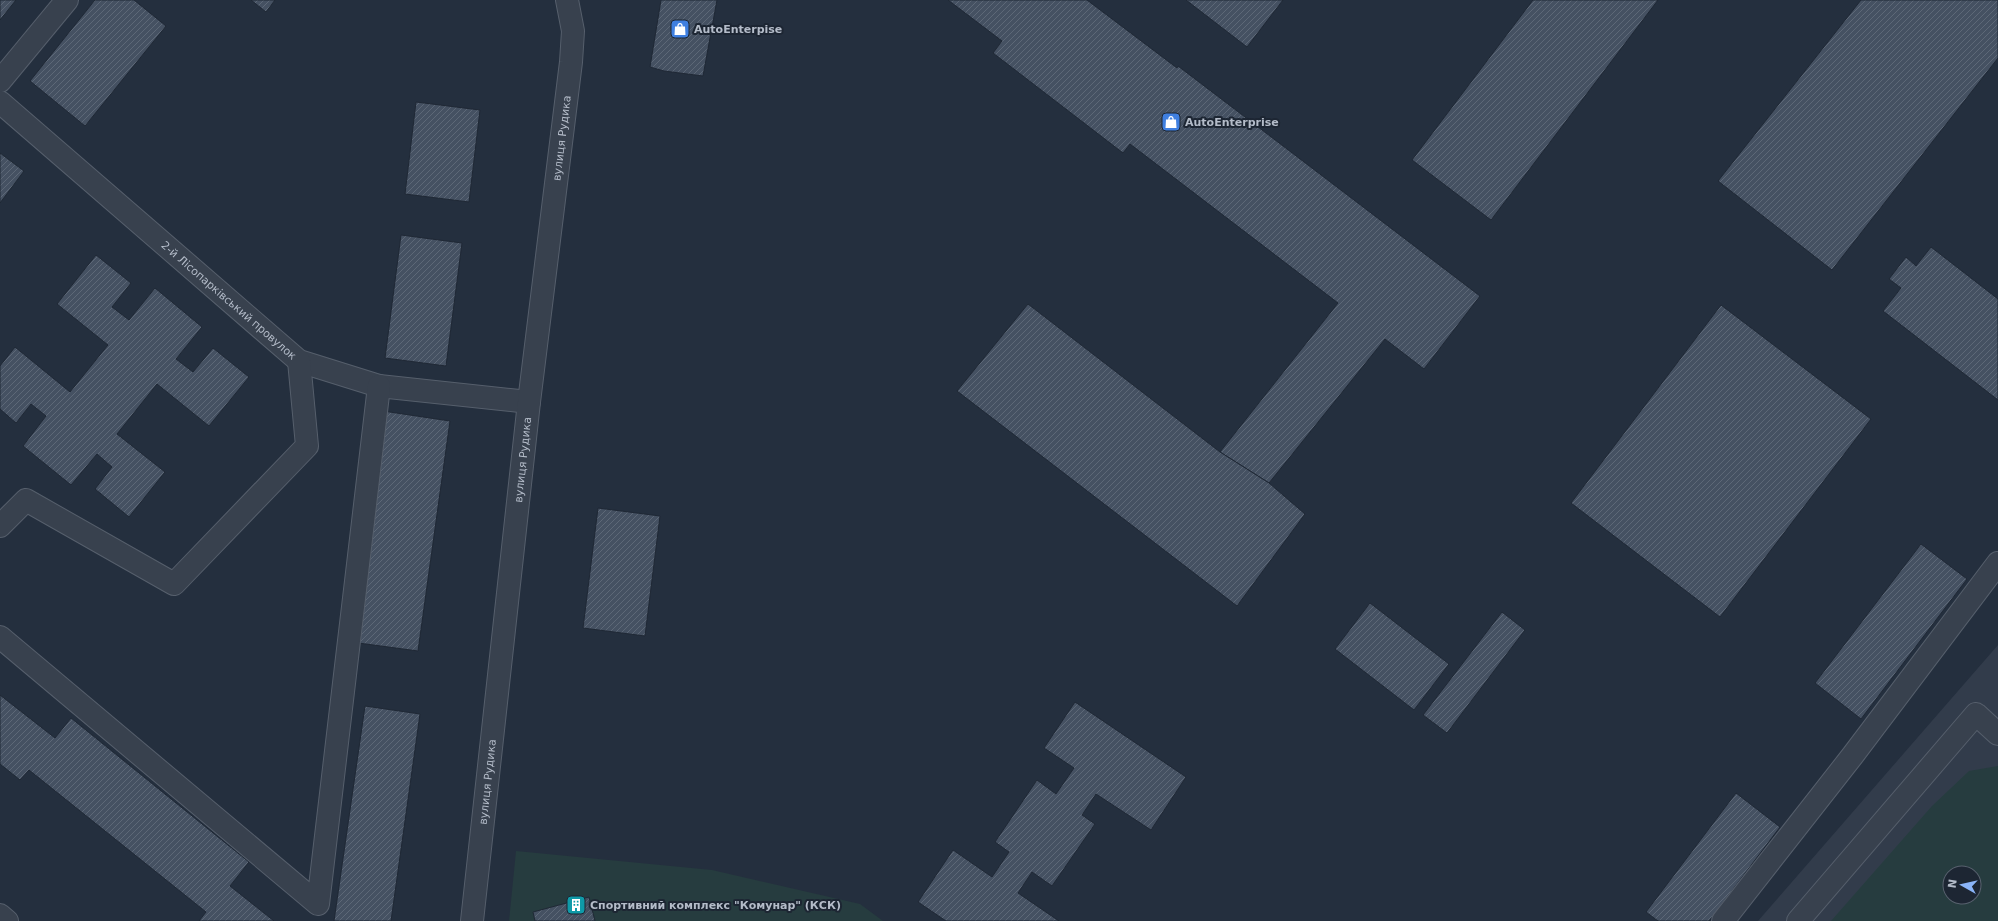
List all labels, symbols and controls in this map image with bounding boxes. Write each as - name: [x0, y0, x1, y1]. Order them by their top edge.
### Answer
- shop icon: AutoEnterpise: [669, 18, 691, 40]
- place label: AutoEnterpise: [694, 23, 782, 36]
- street label: вулиця Рудика: [550, 95, 573, 182]
- shop icon: AutoEnterprise: [1160, 111, 1182, 133]
- place label: AutoEnterprise: [1185, 116, 1279, 129]
- street label: 2-й Лісопарківський провулок: [159, 238, 299, 363]
- street label: вулиця Рудика: [511, 416, 534, 503]
- street label: вулиця Рудика: [476, 738, 498, 825]
- north arrow: [1942, 865, 1982, 905]
- text: N: [1946, 878, 1960, 889]
- building icon: Спортивний комплекс "Комунар" (КСК): [565, 894, 587, 916]
- place label: Спортивний комплекс "Комунар" (КСК): [590, 899, 841, 912]

